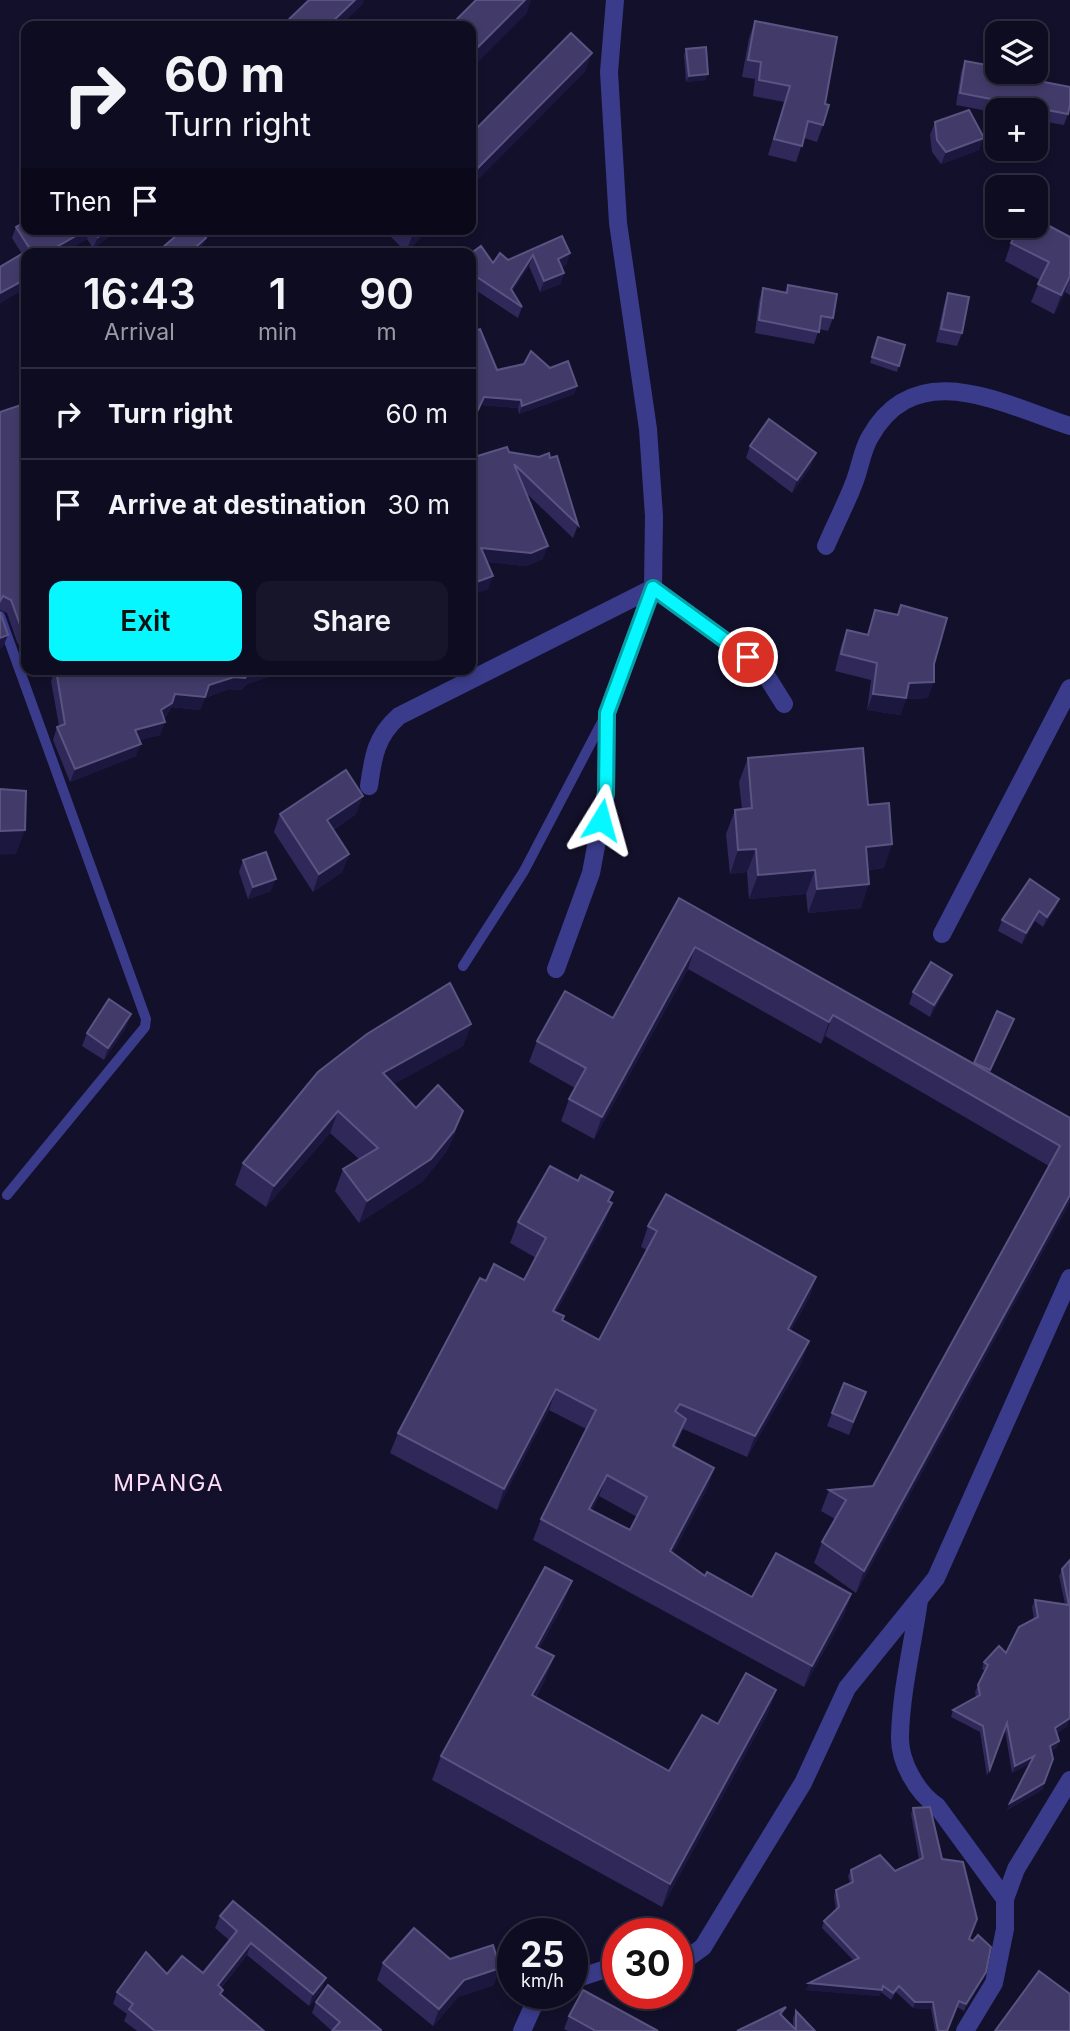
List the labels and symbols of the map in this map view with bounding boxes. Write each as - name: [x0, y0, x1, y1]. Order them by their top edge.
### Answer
- pin: [718, 627, 778, 687]
- position arrow: [564, 783, 638, 857]
- district label: MPANGA: [113, 1469, 225, 1497]
- speed limit sign: 30: [602, 1918, 693, 2009]

